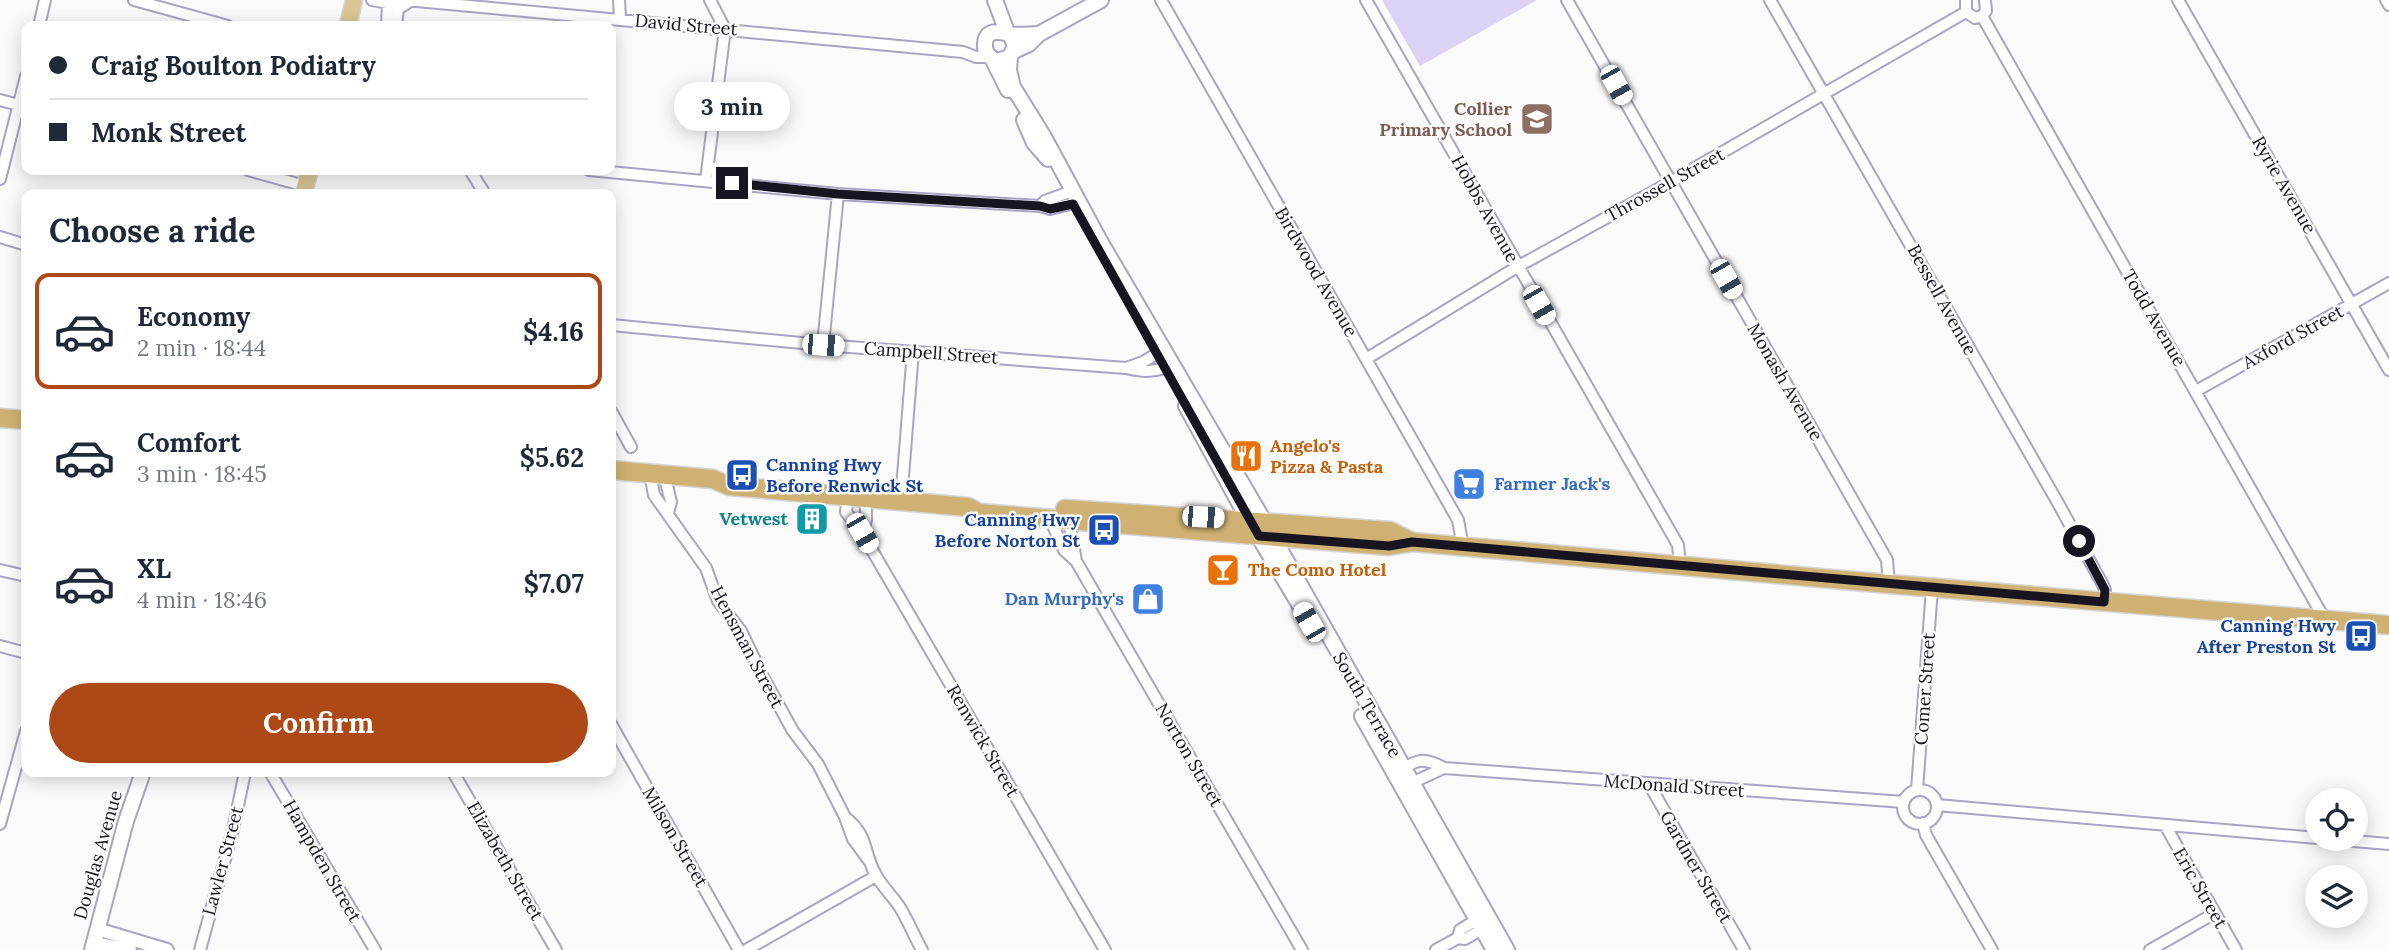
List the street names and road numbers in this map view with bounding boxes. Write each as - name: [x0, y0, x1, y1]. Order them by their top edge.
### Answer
- street label: David Street: [634, 9, 738, 40]
- street label: Ryrie Avenue: [2247, 132, 2322, 238]
- street label: Throssell Street: [1601, 142, 1728, 227]
- street label: Hobbs Avenue: [1446, 151, 1525, 267]
- street label: Birdwood Avenue: [1270, 203, 1363, 341]
- street label: Bessell Avenue: [1903, 240, 1982, 359]
- street label: Todd Avenue: [2117, 265, 2192, 371]
- street label: Axford Street: [2237, 299, 2347, 374]
- street label: Monash Avenue: [1742, 319, 1829, 445]
- street label: Campbell Street: [863, 336, 999, 369]
- street label: Hensman Street: [706, 582, 789, 712]
- street label: Comer Street: [1909, 632, 1940, 746]
- street label: South Terrace: [1328, 648, 1407, 762]
- street label: Renwick Street: [942, 680, 1025, 801]
- street label: Norton Street: [1150, 699, 1228, 811]
- street label: McDonald Street: [1603, 769, 1745, 802]
- street label: Milson Street: [637, 782, 713, 891]
- street label: Douglas Avenue: [68, 787, 127, 922]
- street label: Hampden Street: [278, 796, 367, 926]
- street label: Elizabeth Street: [462, 797, 549, 924]
- street label: Lawler Street: [197, 804, 248, 918]
- street label: Gardner Street: [1655, 807, 1738, 927]
- street label: Eric Street: [2168, 843, 2233, 932]

